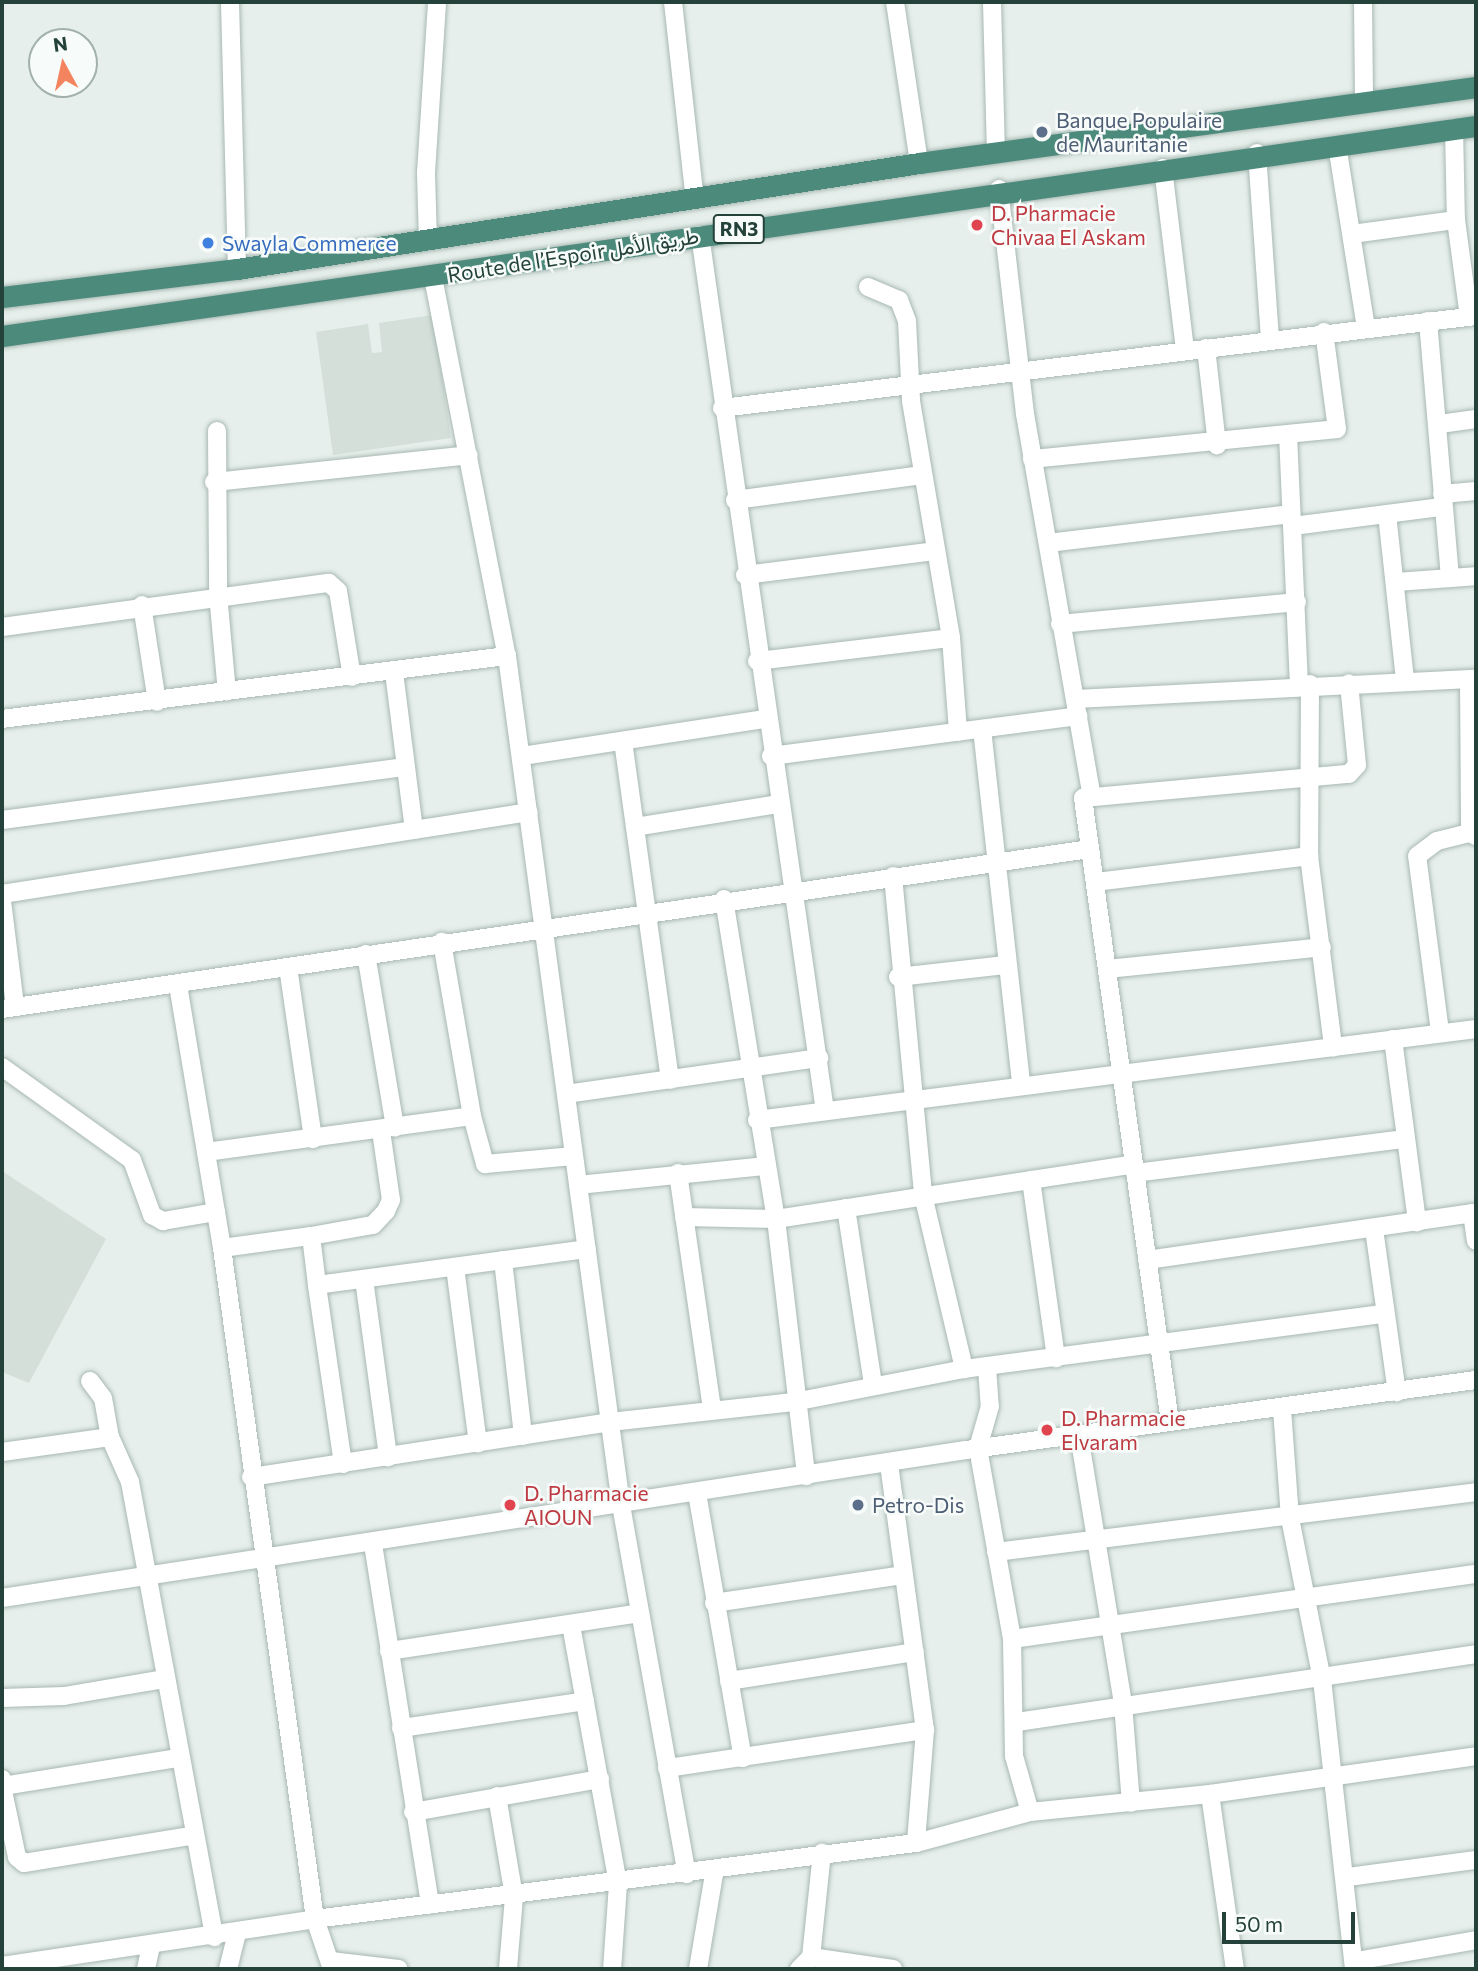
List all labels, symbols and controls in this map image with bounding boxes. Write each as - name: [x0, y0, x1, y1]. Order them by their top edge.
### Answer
- north arrow: [28, 28, 98, 98]
- text: N: [52, 31, 69, 56]
- place label: Banque Populaire de Mauritanie: [1056, 107, 1222, 157]
- marker: Banque Populaire de Mauritanie: [1034, 124, 1050, 140]
- place label: D. Pharmacie Chivaa El Askam: [991, 200, 1146, 250]
- road number: RN3: [713, 214, 765, 244]
- marker: D. Pharmacie Chivaa El Askam: [969, 217, 985, 233]
- street label: Route de l’Espoir طريق الأمل: [446, 223, 700, 287]
- place label: Swayla Commerce: [222, 230, 397, 256]
- marker: Swayla Commerce: [200, 235, 216, 251]
- place label: D. Pharmacie Elvaram: [1061, 1405, 1186, 1455]
- marker: D. Pharmacie Elvaram: [1039, 1422, 1055, 1438]
- place label: D. Pharmacie AIOUN: [524, 1480, 649, 1530]
- place label: Petro-Dis: [872, 1492, 964, 1518]
- marker: D. Pharmacie AIOUN: [502, 1497, 518, 1513]
- marker: Petro-Dis: [850, 1497, 866, 1513]
- scale bar: [1226, 1898, 1359, 1942]
- text: 50 m: [1235, 1911, 1283, 1936]

